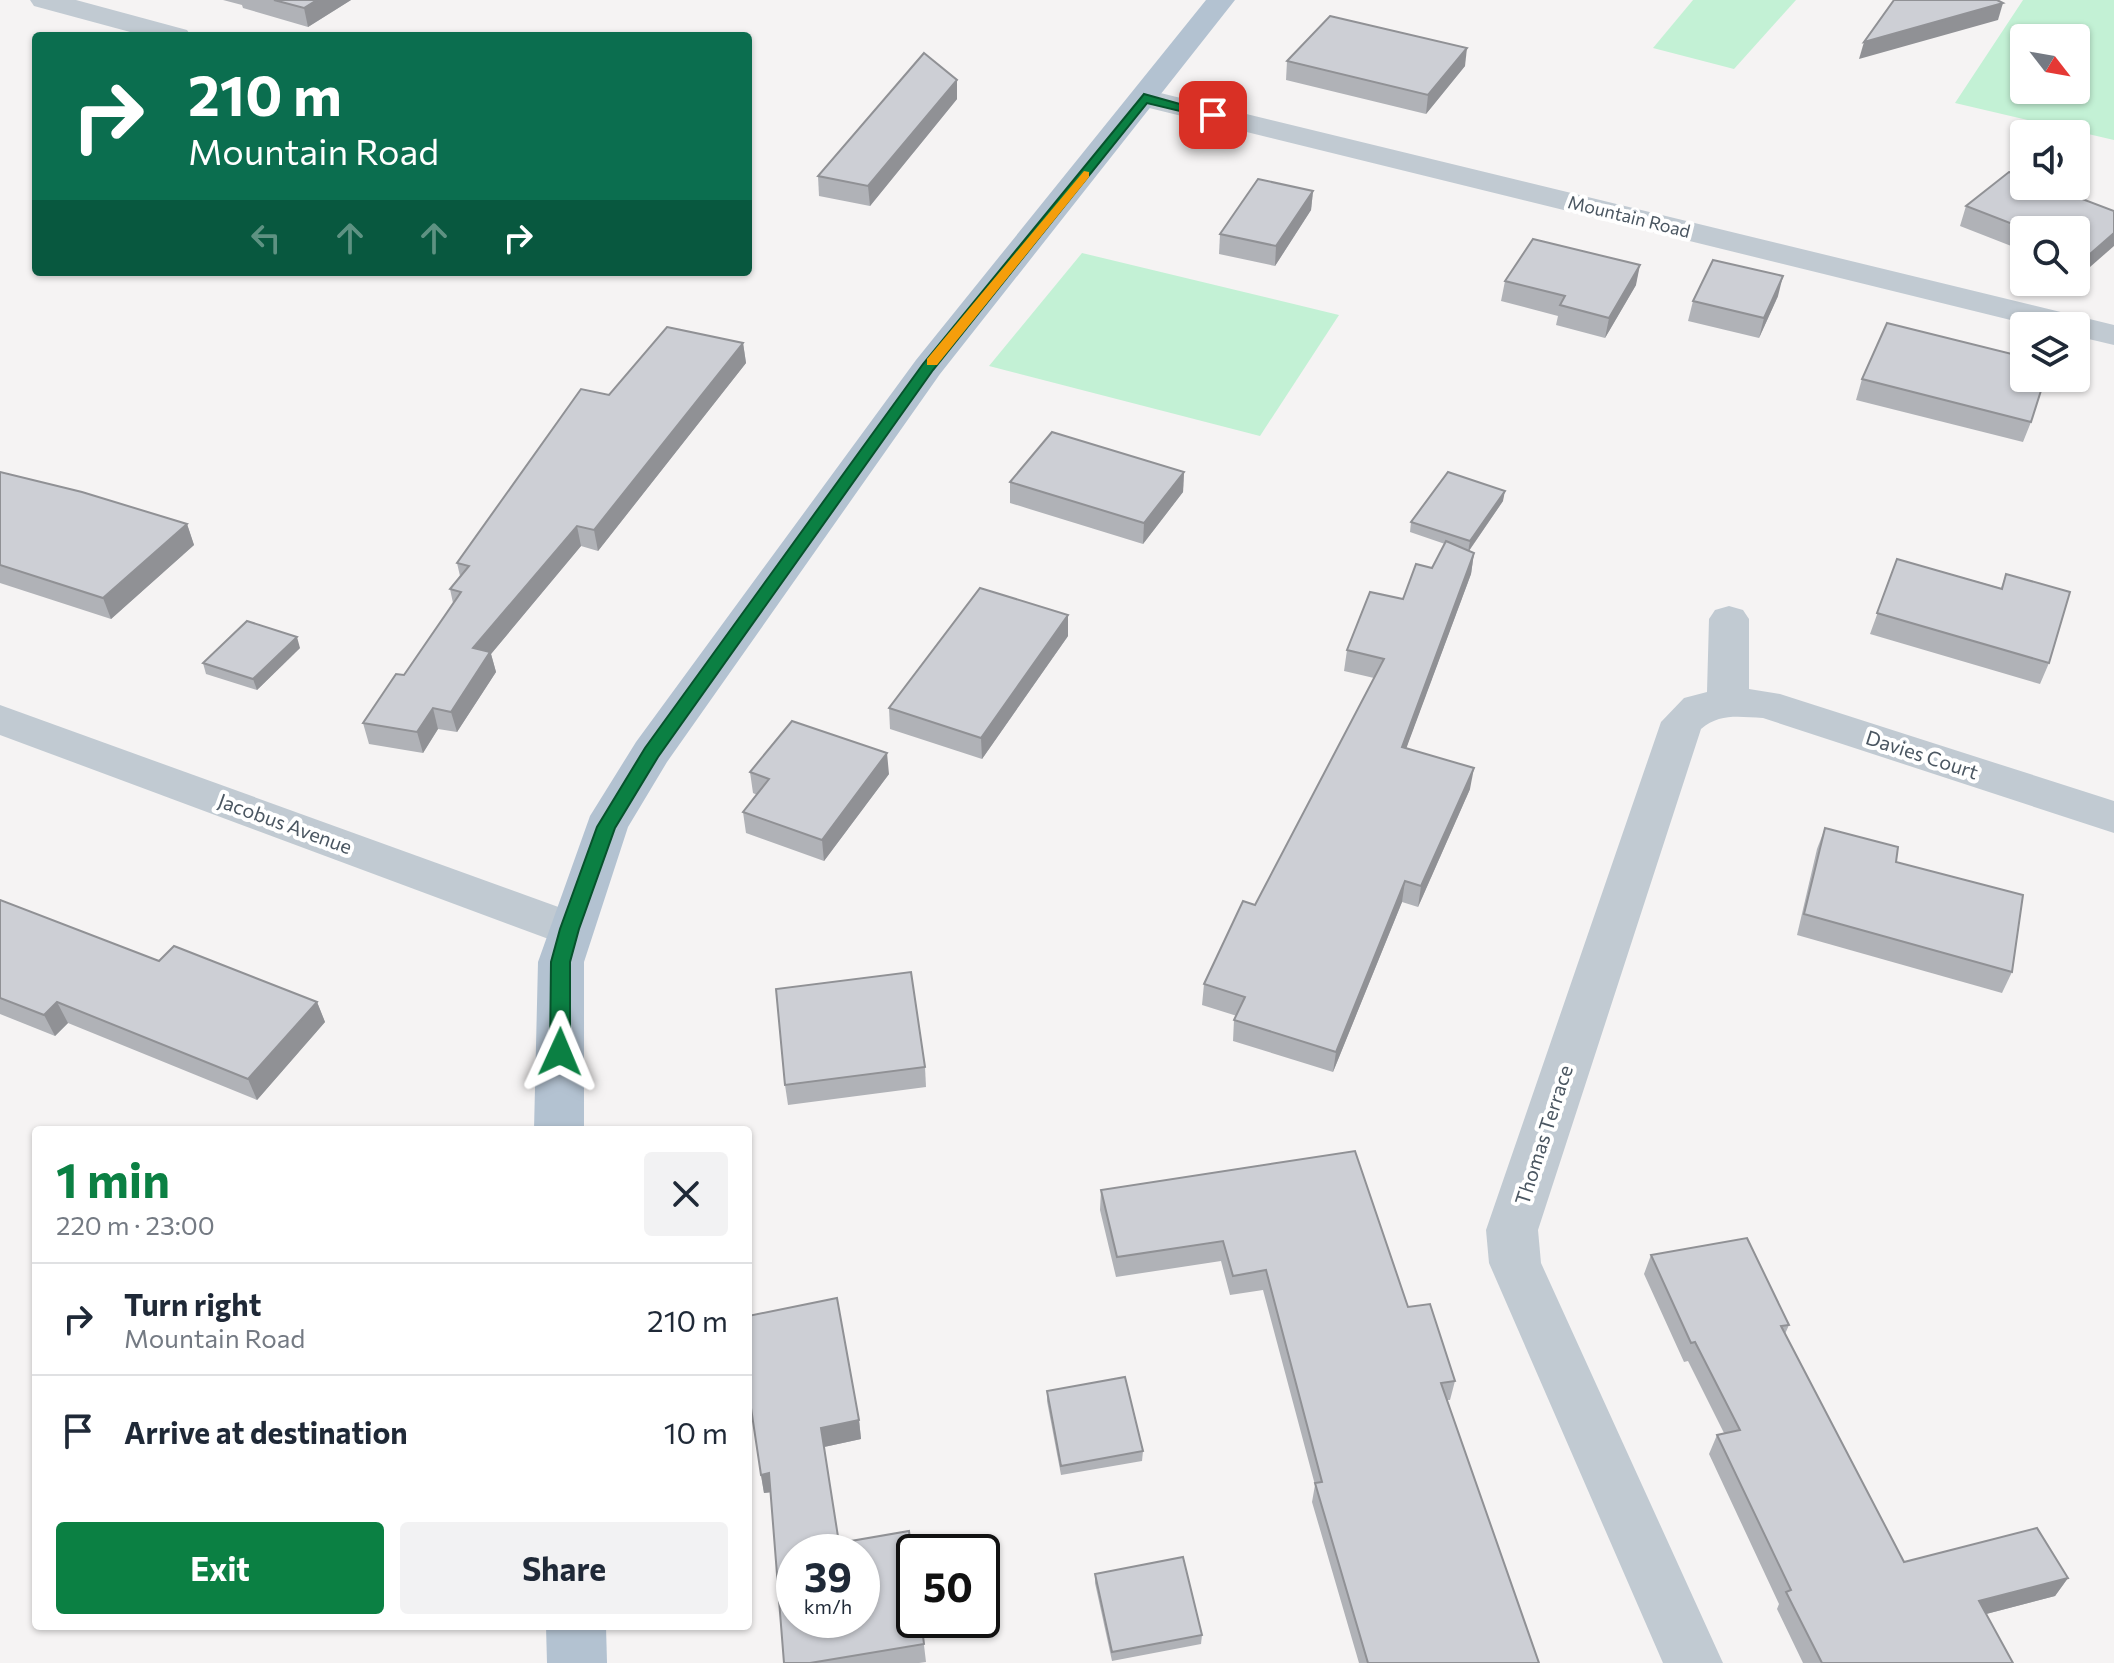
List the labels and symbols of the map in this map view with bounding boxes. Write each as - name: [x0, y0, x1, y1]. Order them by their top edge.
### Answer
- north arrow: [2010, 24, 2090, 104]
- pin: [1179, 81, 1247, 149]
- street label: Mountain Road: [1566, 190, 1693, 242]
- street label: Davies Court: [1863, 725, 1982, 784]
- street label: Jacobus Avenue: [215, 788, 356, 858]
- position arrow: [518, 1010, 602, 1094]
- street label: Thomas Terrace: [1509, 1062, 1577, 1208]
- speed limit sign: 50: [896, 1534, 1000, 1638]

